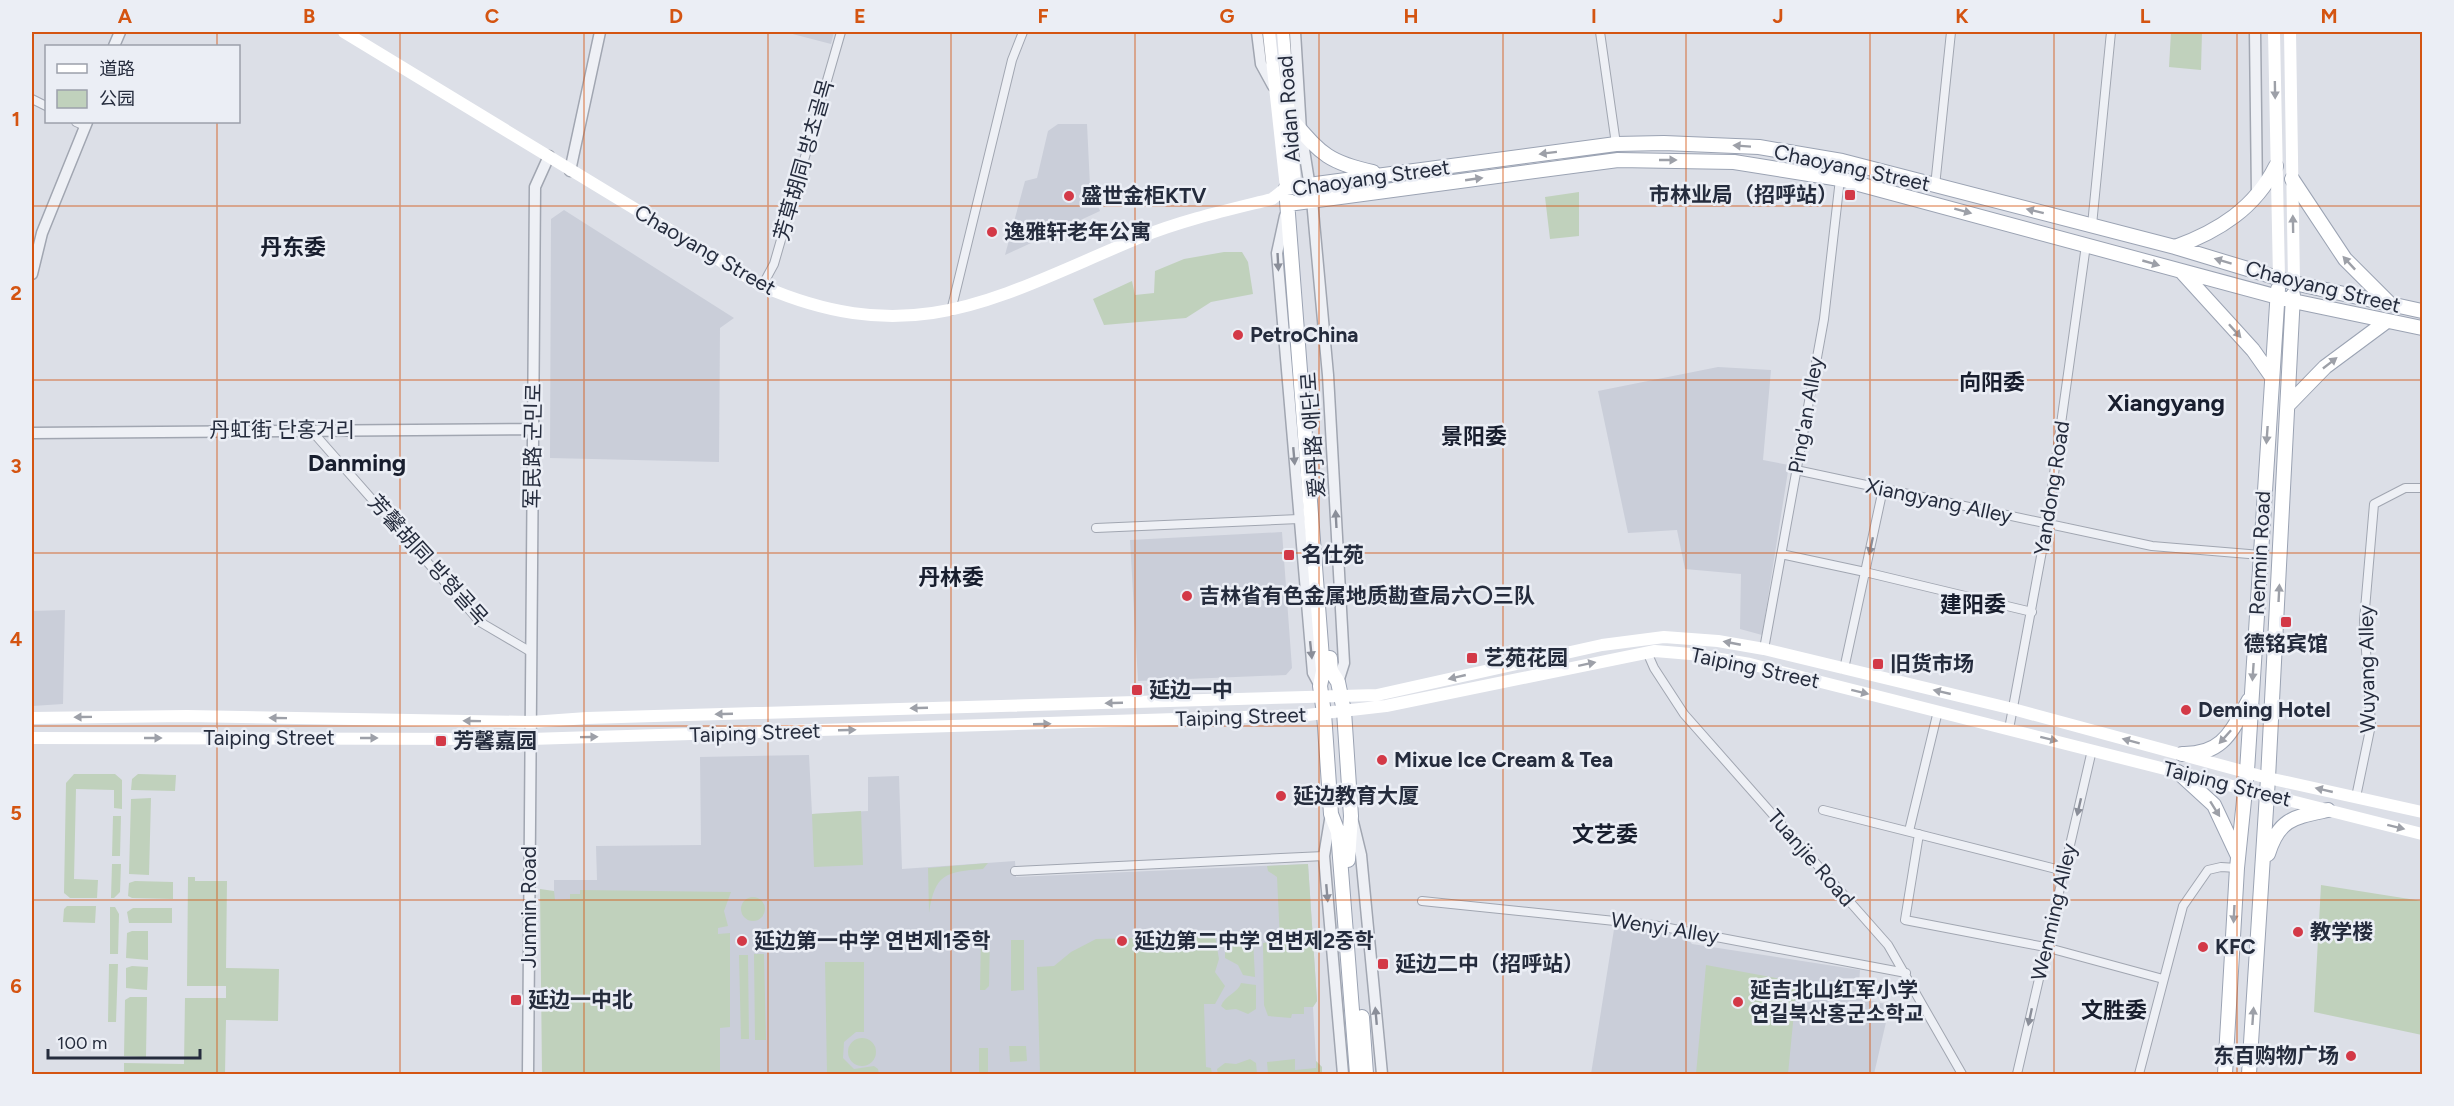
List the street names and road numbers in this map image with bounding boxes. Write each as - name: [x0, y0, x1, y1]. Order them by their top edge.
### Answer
- street label: Aidan Road: [1272, 55, 1305, 163]
- street label: 芳草胡同 방초골목: [769, 76, 838, 243]
- street label: Chaoyang Street: [1772, 139, 1933, 196]
- street label: Chaoyang Street: [1290, 154, 1451, 201]
- street label: Chaoyang Street: [630, 199, 780, 300]
- street label: Chaoyang Street: [2243, 255, 2403, 318]
- street label: Ping'an Alley: [1783, 354, 1828, 475]
- street label: 爱丹路 애단로: [1296, 371, 1329, 499]
- street label: 军民路 군민로: [519, 383, 546, 509]
- street label: 丹虹街 단홍거리: [209, 417, 355, 442]
- street label: Yandong Road: [2029, 419, 2074, 557]
- street label: Xiangyang Alley: [1864, 473, 2015, 528]
- street label: 芳馨胡同 방형골목: [363, 489, 493, 630]
- street label: Renmin Road: [2244, 490, 2275, 616]
- street label: Wuyang Alley: [2353, 605, 2380, 733]
- street label: Taiping Street: [1688, 642, 1822, 693]
- street label: Taiping Street: [1175, 702, 1307, 731]
- street label: Taiping Street: [689, 718, 821, 747]
- street label: Taiping Street: [203, 725, 335, 750]
- street label: Taiping Street: [2160, 756, 2294, 812]
- street label: Tuanjie Road: [1762, 804, 1860, 911]
- street label: Wenming Alley: [2026, 841, 2081, 983]
- street label: Junmin Road: [516, 846, 541, 968]
- street label: Wenyi Alley: [1609, 907, 1721, 948]

